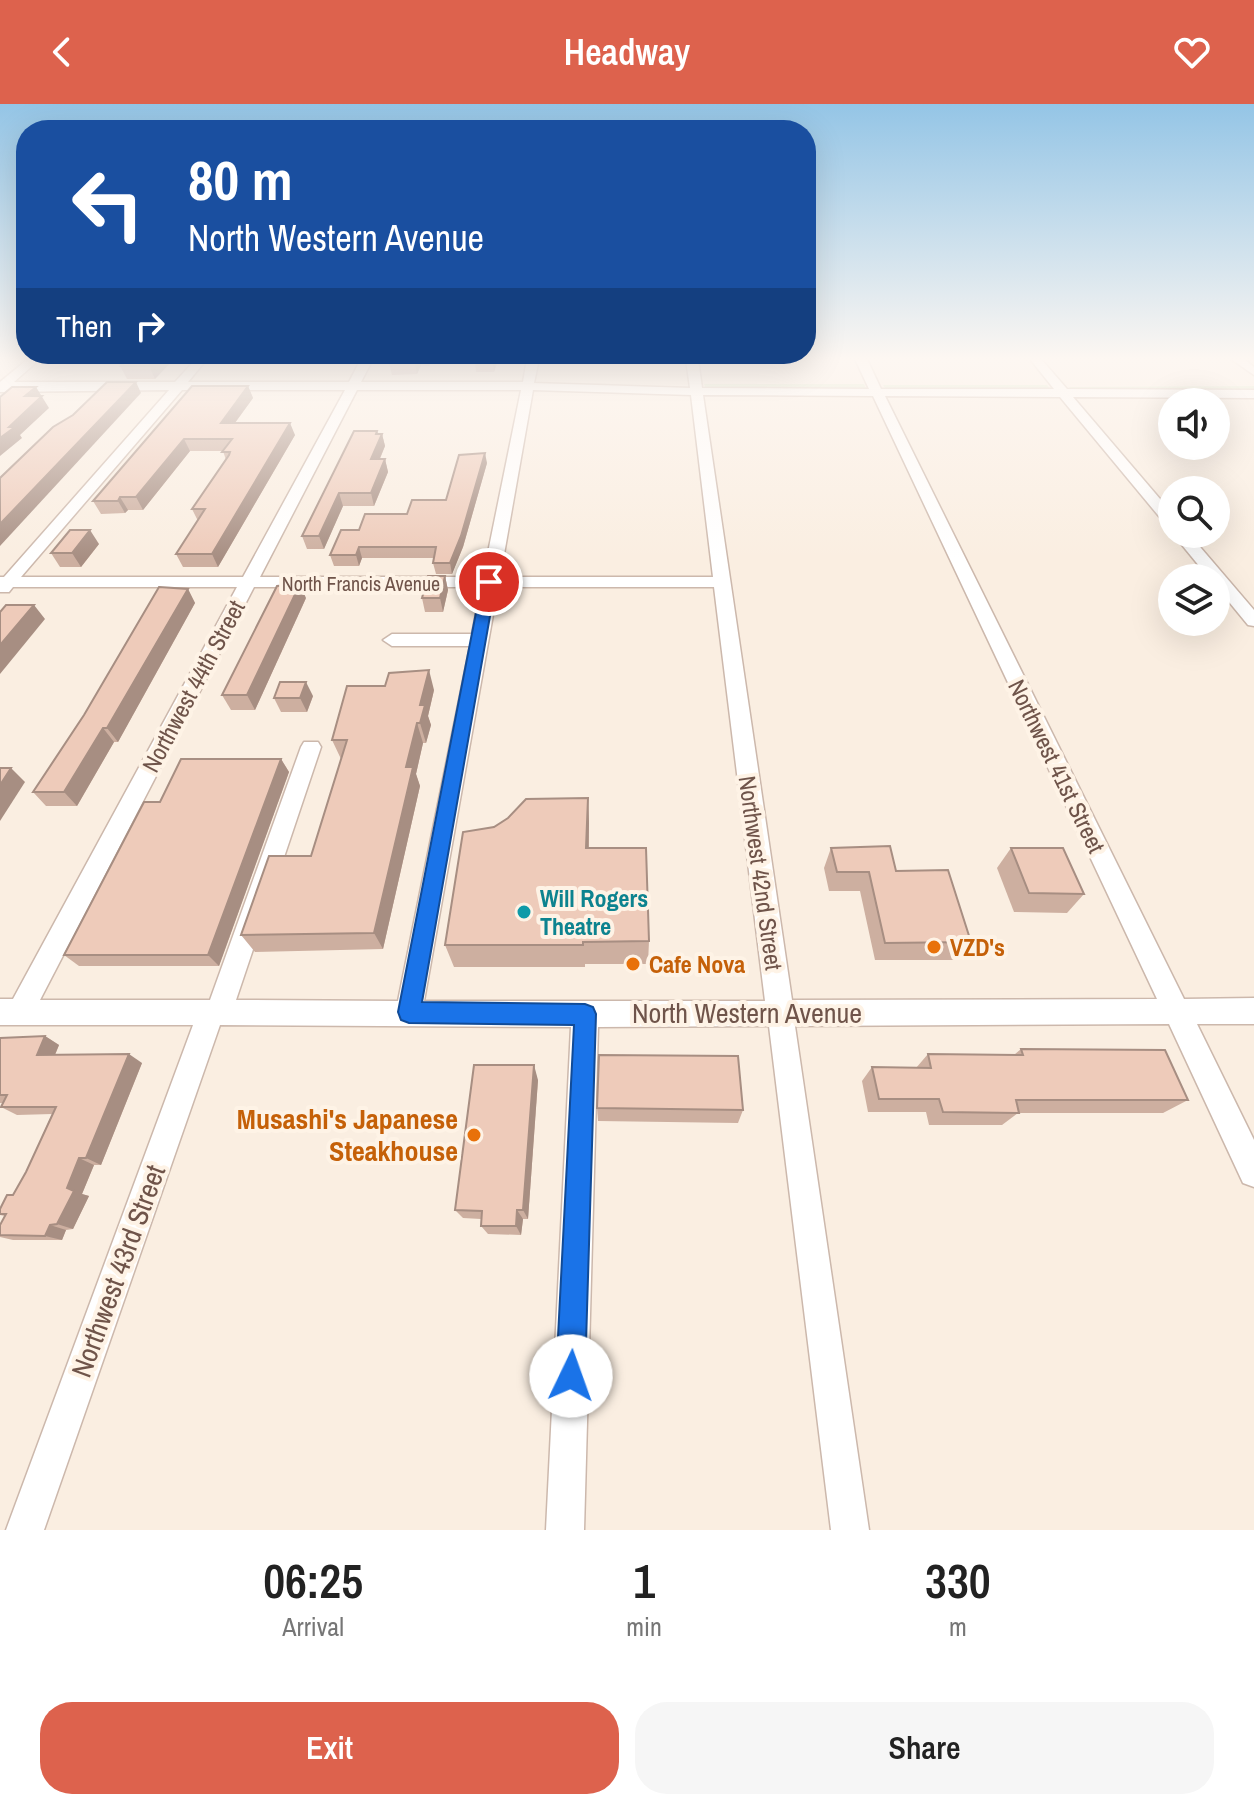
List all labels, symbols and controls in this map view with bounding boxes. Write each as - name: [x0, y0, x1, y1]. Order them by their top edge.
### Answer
- text: Headway: [564, 28, 690, 76]
- icon: back: [40, 30, 84, 74]
- icon: heart: [1170, 30, 1214, 74]
- text: 80 m: [188, 142, 293, 217]
- icon: left: [56, 152, 160, 256]
- text: North Western Avenue: [188, 214, 484, 262]
- icon: right: [128, 304, 172, 348]
- text: Then: [56, 306, 112, 346]
- map controls: [1158, 388, 1230, 636]
- button: sound: [1158, 388, 1230, 460]
- button: search: [1158, 476, 1230, 548]
- pin: [455, 548, 523, 616]
- icon: arrive: [467, 560, 511, 604]
- button: layers: [1158, 564, 1230, 636]
- street label: North Francis Avenue: [282, 570, 440, 597]
- street label: Northwest 44th Street: [134, 594, 252, 778]
- street label: Northwest 41st Street: [1001, 674, 1113, 859]
- street label: Northwest 42nd Street: [732, 774, 791, 973]
- place label: Will Rogers Theatre: [540, 882, 648, 942]
- marker: Will Rogers Theatre: [515, 903, 533, 921]
- place label: VZD's: [950, 931, 1005, 963]
- marker: VZD's: [925, 938, 943, 956]
- place label: Cafe Nova: [649, 948, 745, 980]
- marker: Cafe Nova: [624, 955, 642, 973]
- street label: North Western Avenue: [632, 994, 862, 1032]
- place label: Musashi's Japanese Steakhouse: [237, 1100, 458, 1170]
- marker: Musashi's Japanese Steakhouse: [465, 1126, 483, 1144]
- street label: Northwest 43rd Street: [62, 1160, 174, 1382]
- position arrow: [529, 1334, 613, 1418]
- text: 06:25: [263, 1548, 363, 1613]
- text: 1: [633, 1548, 655, 1613]
- text: 330: [925, 1548, 991, 1613]
- text: Arrival: [282, 1609, 344, 1644]
- text: min: [626, 1609, 662, 1644]
- text: m: [949, 1609, 967, 1644]
- button: Exit: [40, 1702, 619, 1794]
- button: Share: [635, 1702, 1214, 1794]

